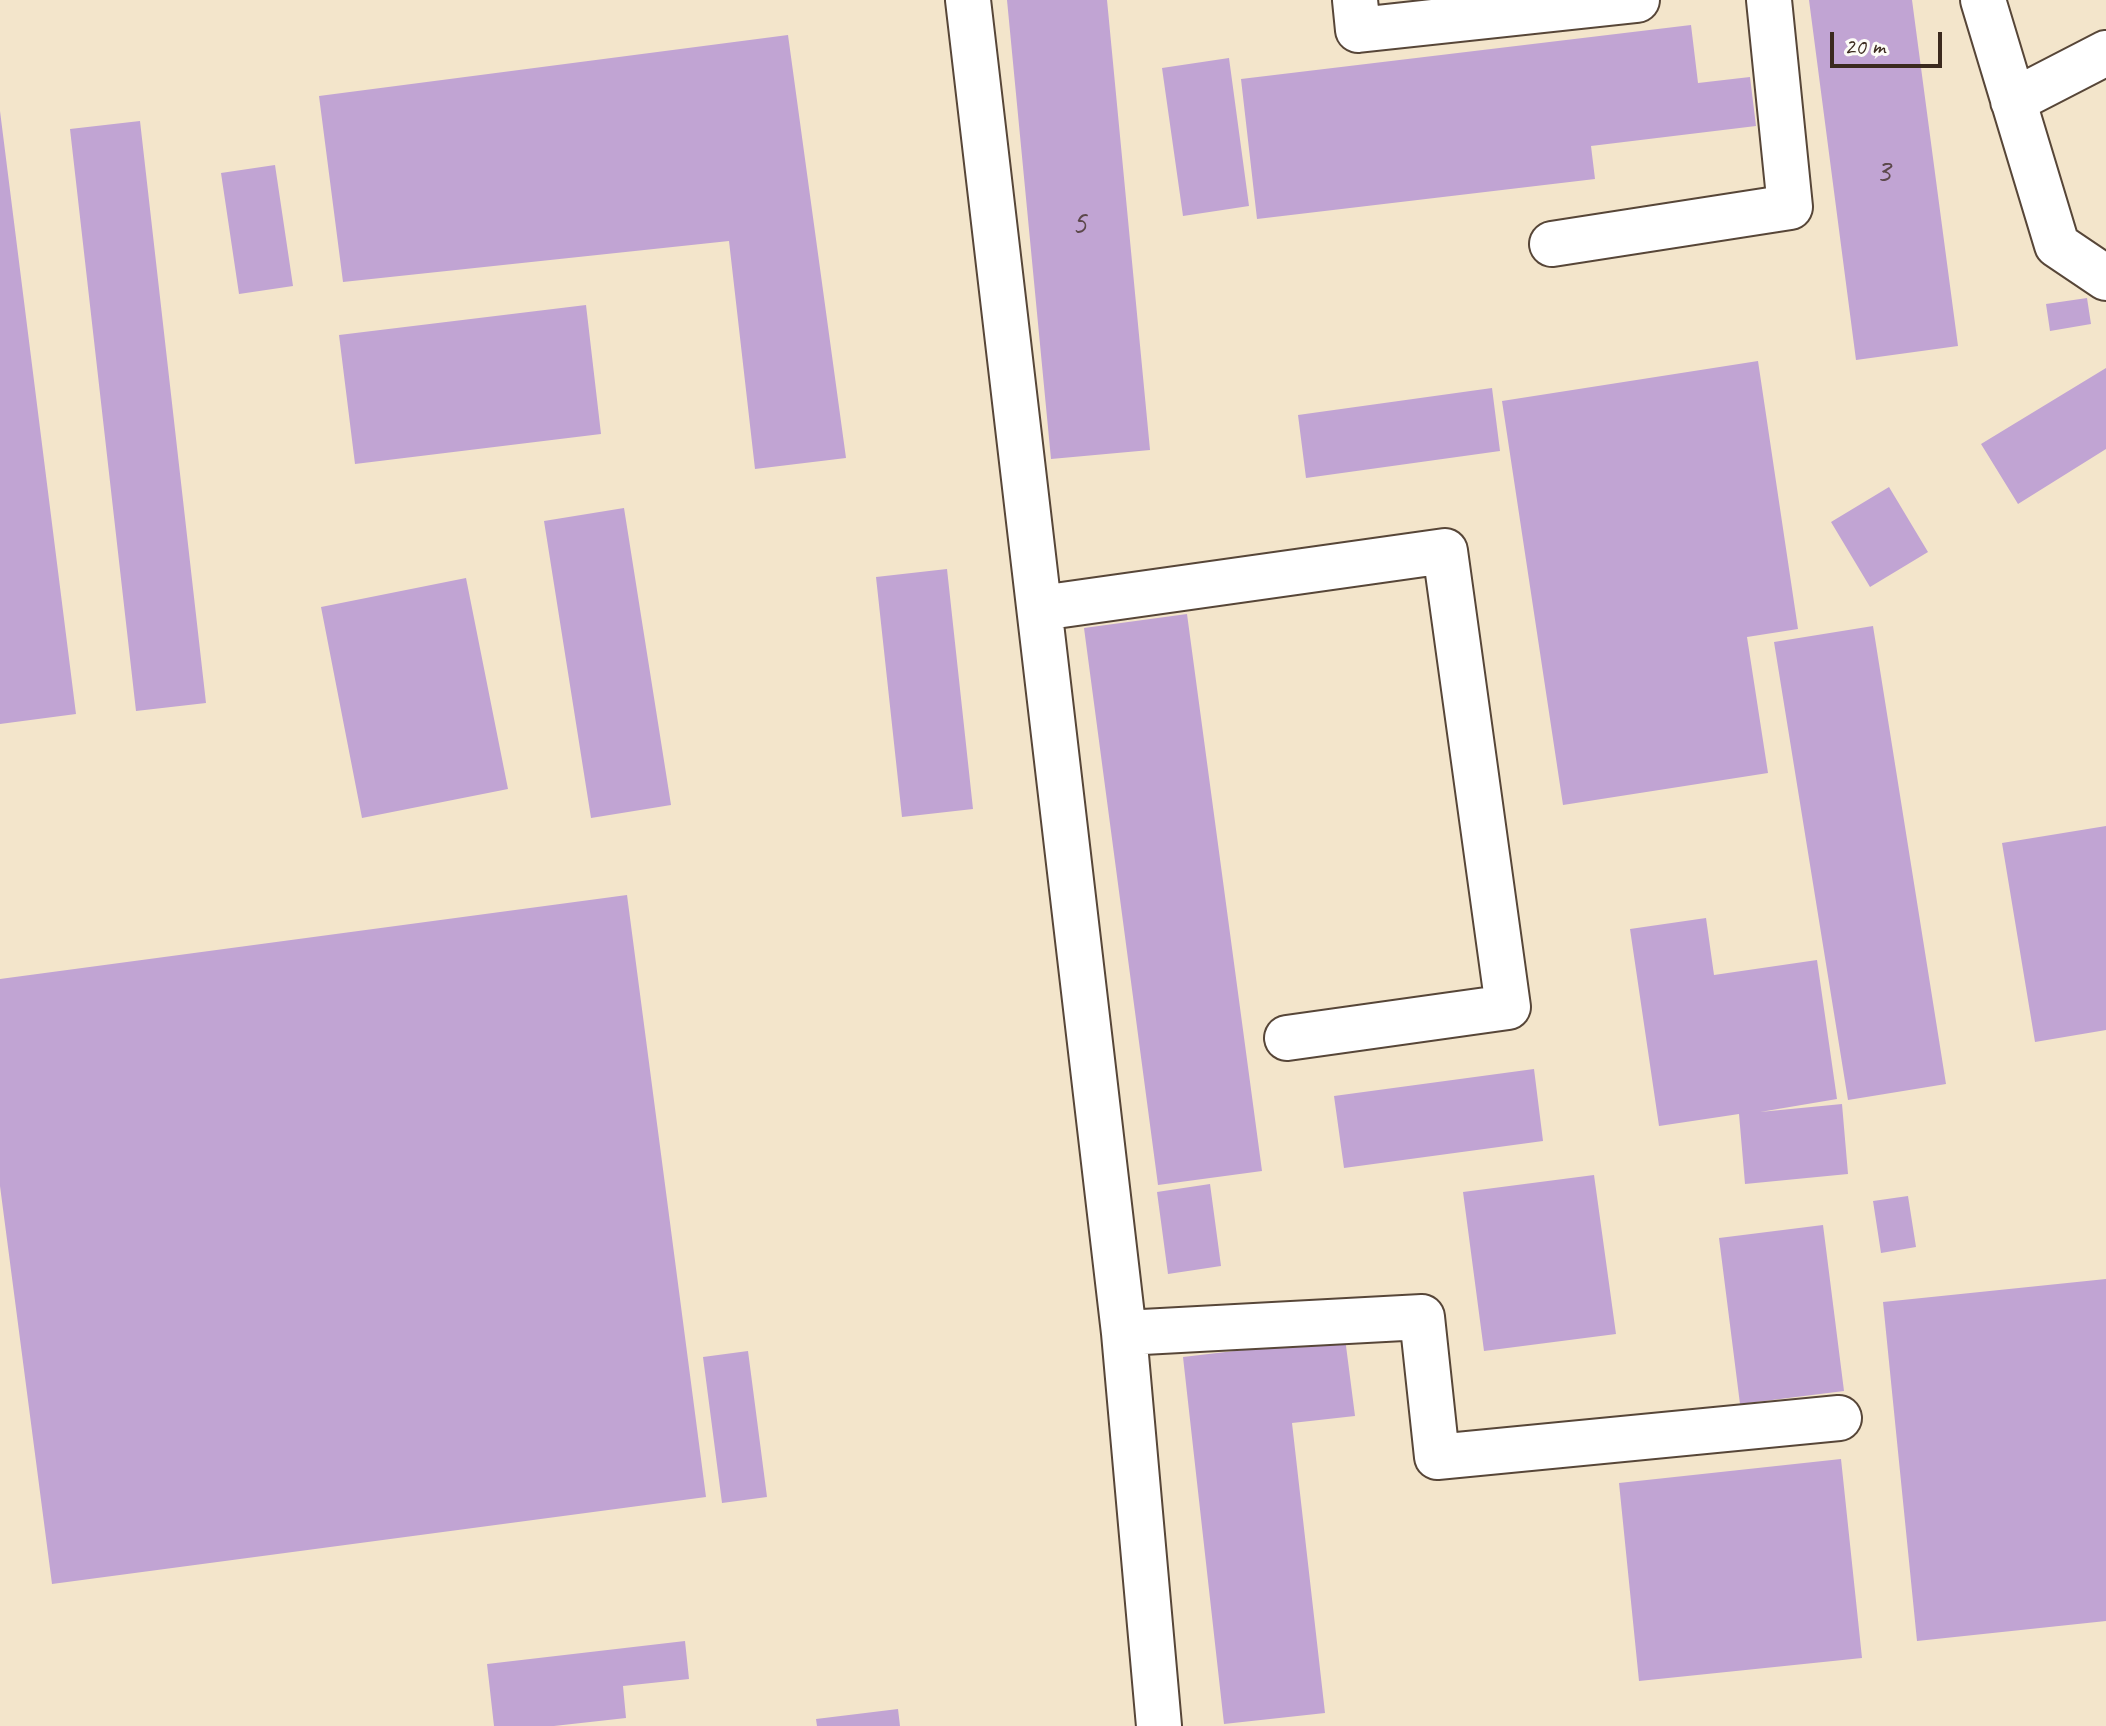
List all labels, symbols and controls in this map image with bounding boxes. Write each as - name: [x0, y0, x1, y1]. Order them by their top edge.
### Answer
- scale bar: [1834, 16, 1946, 66]
- text: 20 m: [1844, 31, 1885, 61]
- house number: 3: [1875, 153, 1891, 193]
- house number: 5: [1071, 205, 1087, 245]

